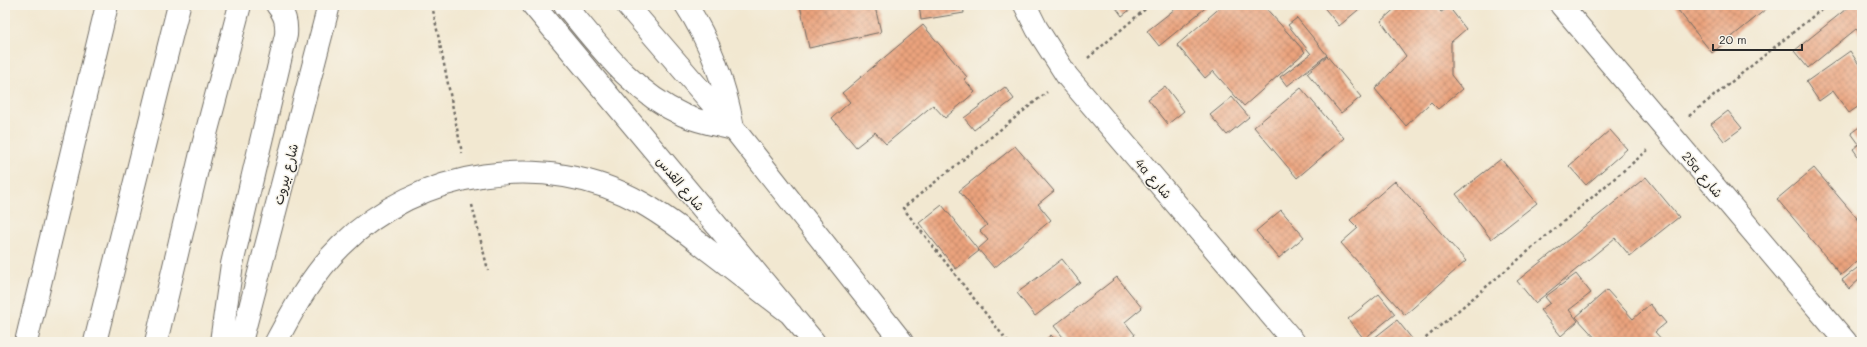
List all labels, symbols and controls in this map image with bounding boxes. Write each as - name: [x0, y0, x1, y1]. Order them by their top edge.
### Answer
- scale bar: [1713, 26, 1802, 52]
- text: 20 m: [1719, 31, 1747, 47]
- street label: شارع بيروت: [269, 141, 303, 207]
- street label: 25a شارع: [1677, 147, 1727, 202]
- street label: شارع القدس: [652, 152, 709, 215]
- street label: 4a شارع: [1130, 154, 1176, 203]

